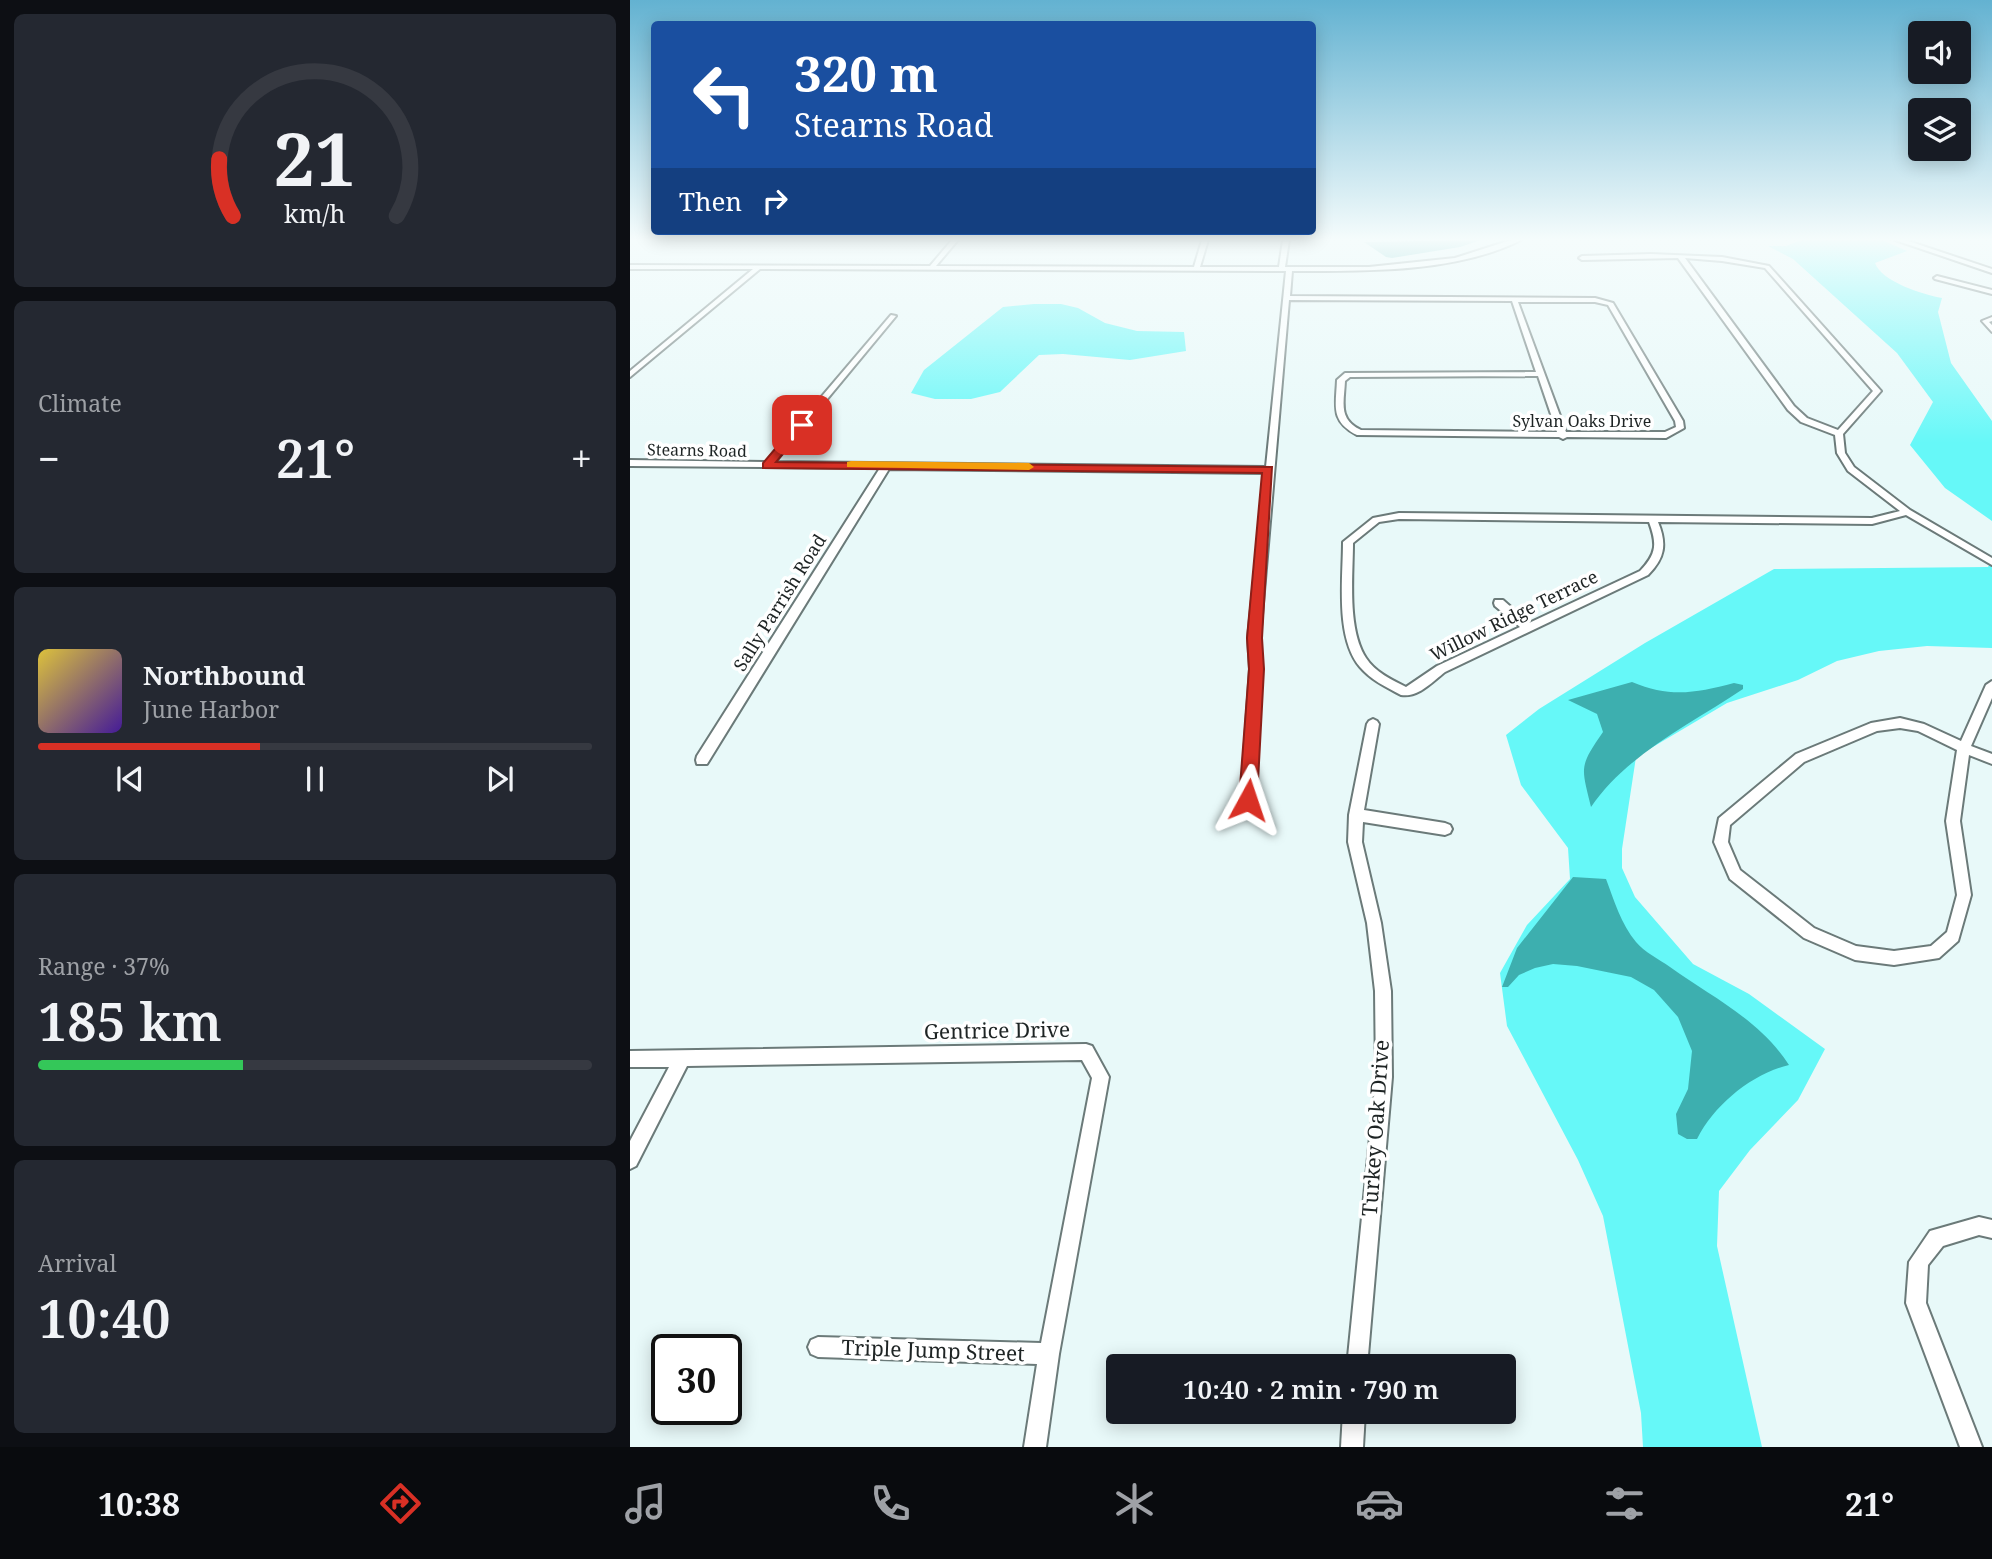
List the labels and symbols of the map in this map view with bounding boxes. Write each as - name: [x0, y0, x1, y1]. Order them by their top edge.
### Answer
- pin: [772, 395, 832, 455]
- street label: Sylvan Oaks Drive: [1513, 410, 1651, 432]
- street label: Stearns Road: [647, 438, 747, 462]
- street label: Sally Parrish Road: [727, 529, 831, 676]
- street label: Willow Ridge Terrace: [1426, 564, 1601, 666]
- position arrow: [1211, 763, 1285, 837]
- street label: Gentrice Drive: [924, 1015, 1070, 1045]
- street label: Turkey Oak Drive: [1355, 1039, 1395, 1217]
- street label: Triple Jump Street: [841, 1333, 1025, 1367]
- speed limit sign: 30: [651, 1334, 742, 1425]

